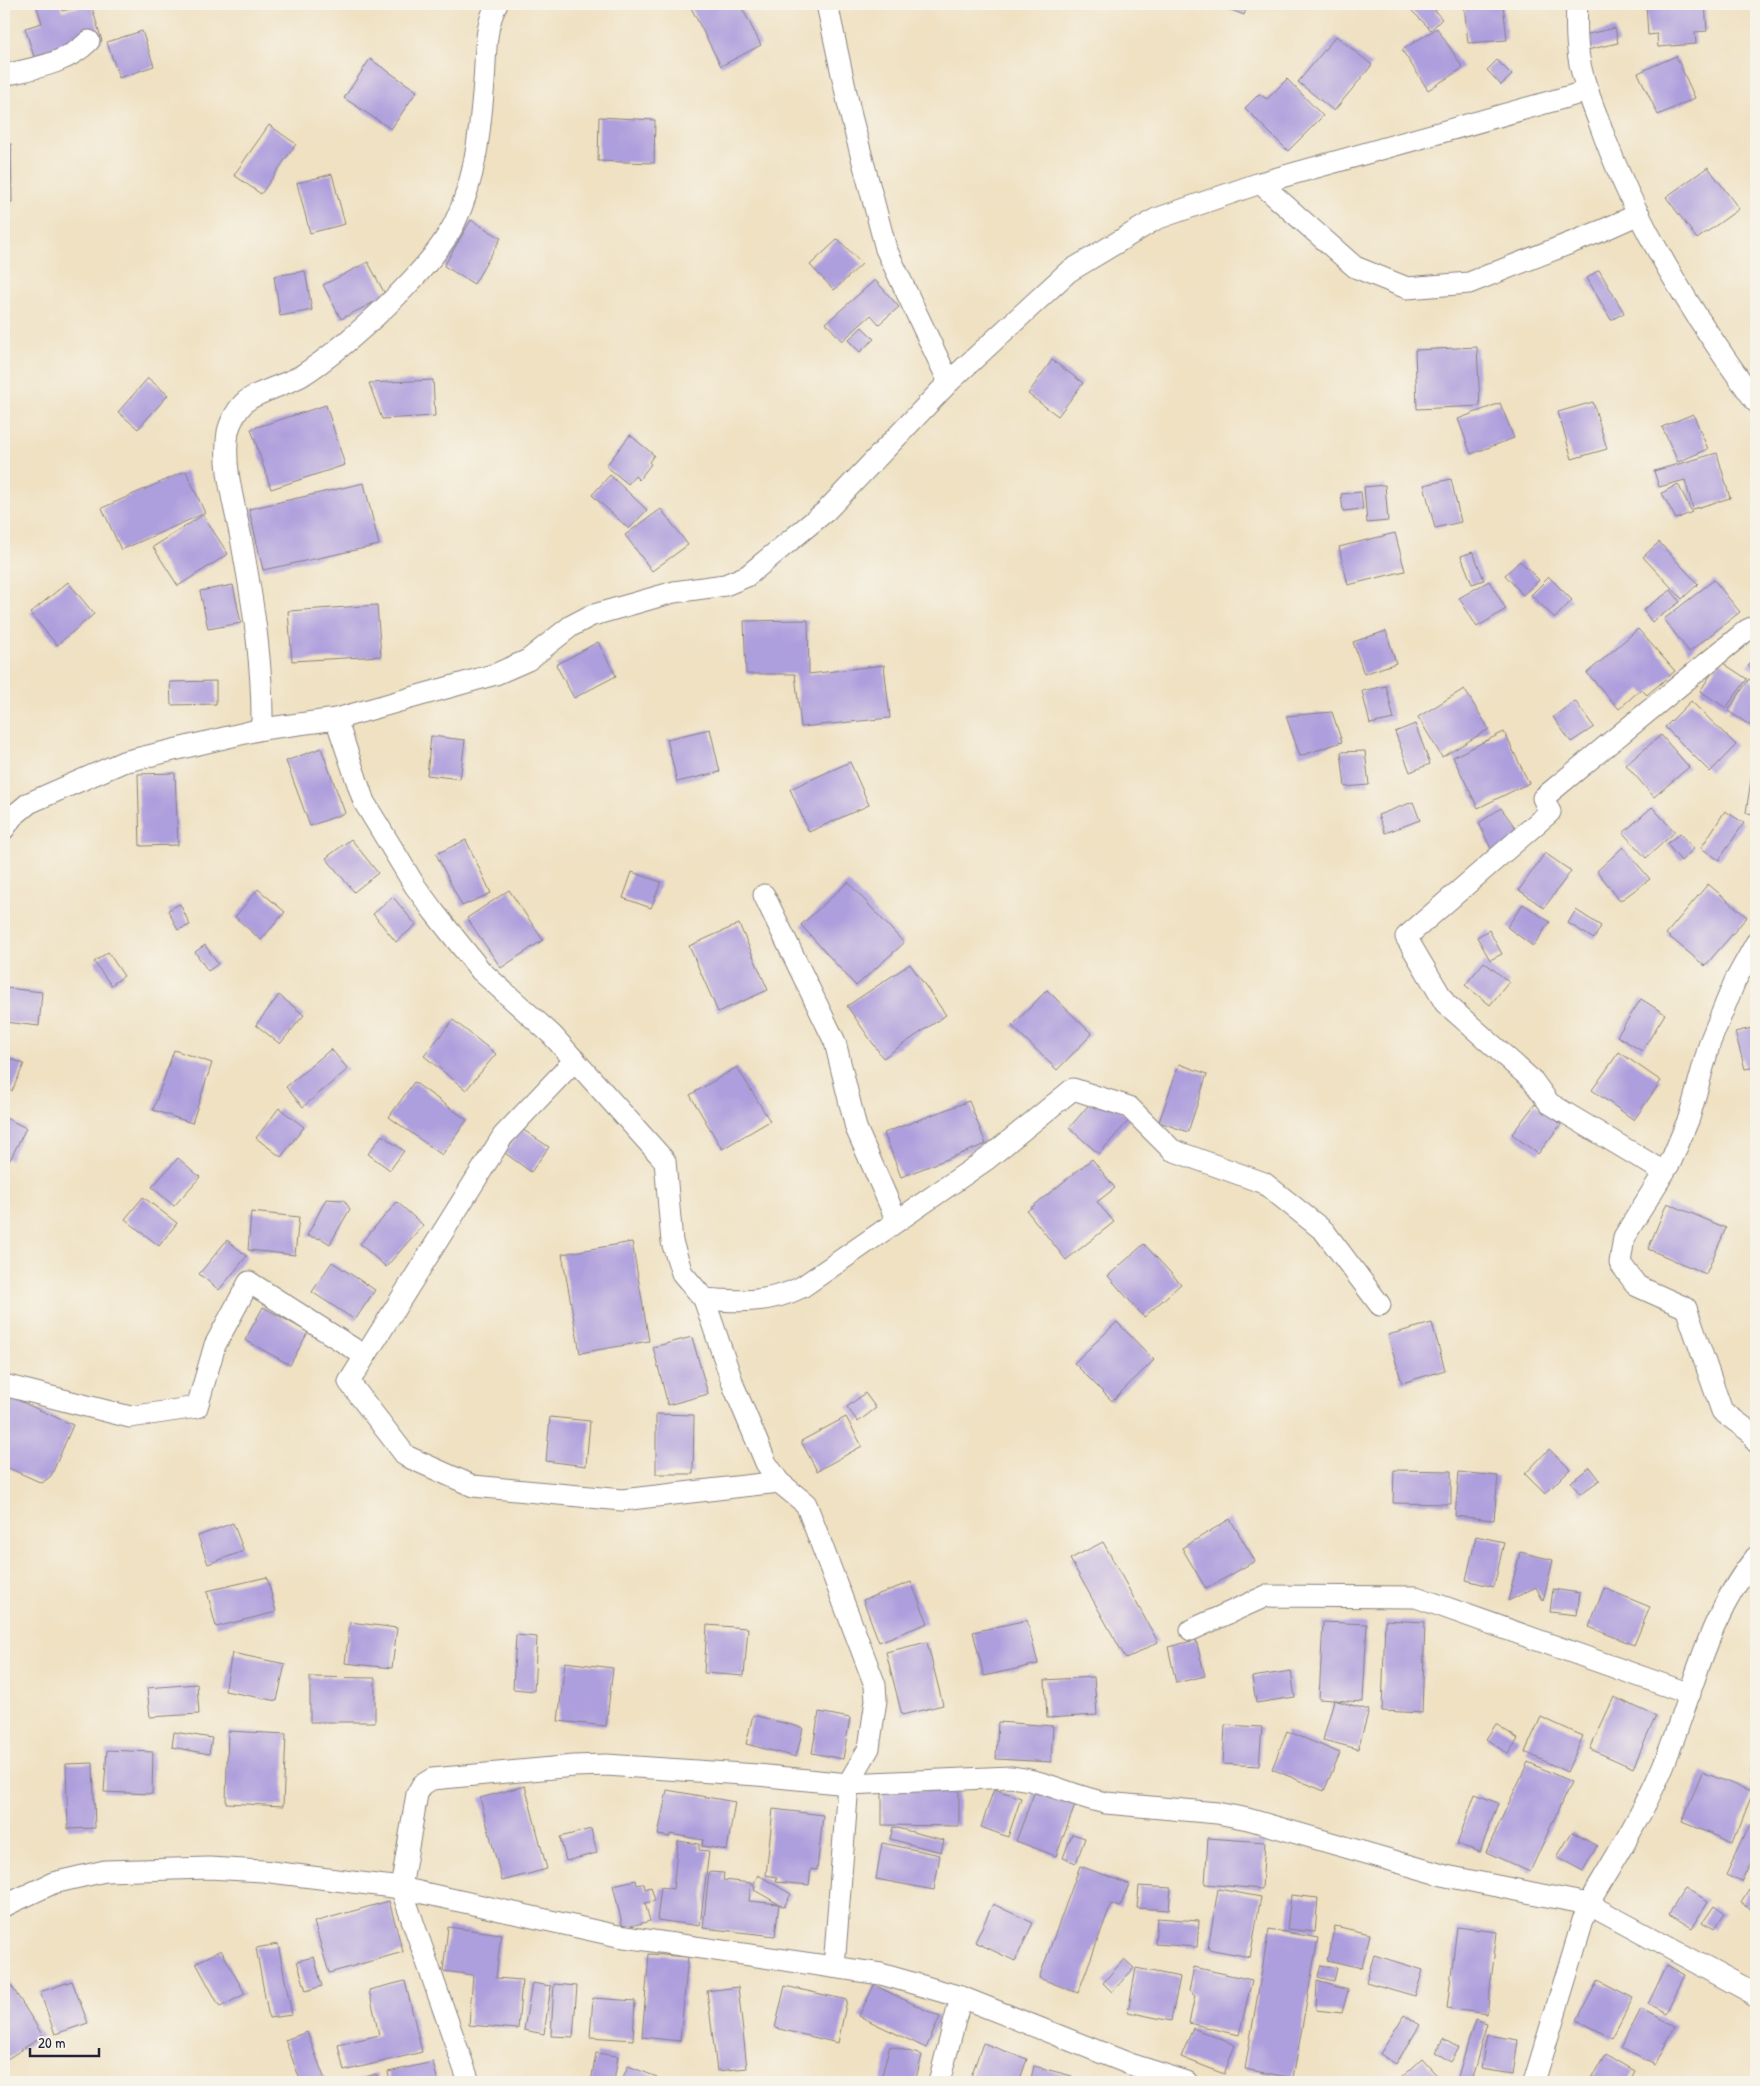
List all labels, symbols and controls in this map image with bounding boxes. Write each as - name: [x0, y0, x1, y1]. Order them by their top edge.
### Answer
- scale bar: [30, 2026, 99, 2058]
- text: 20 m: [38, 2032, 65, 2053]

